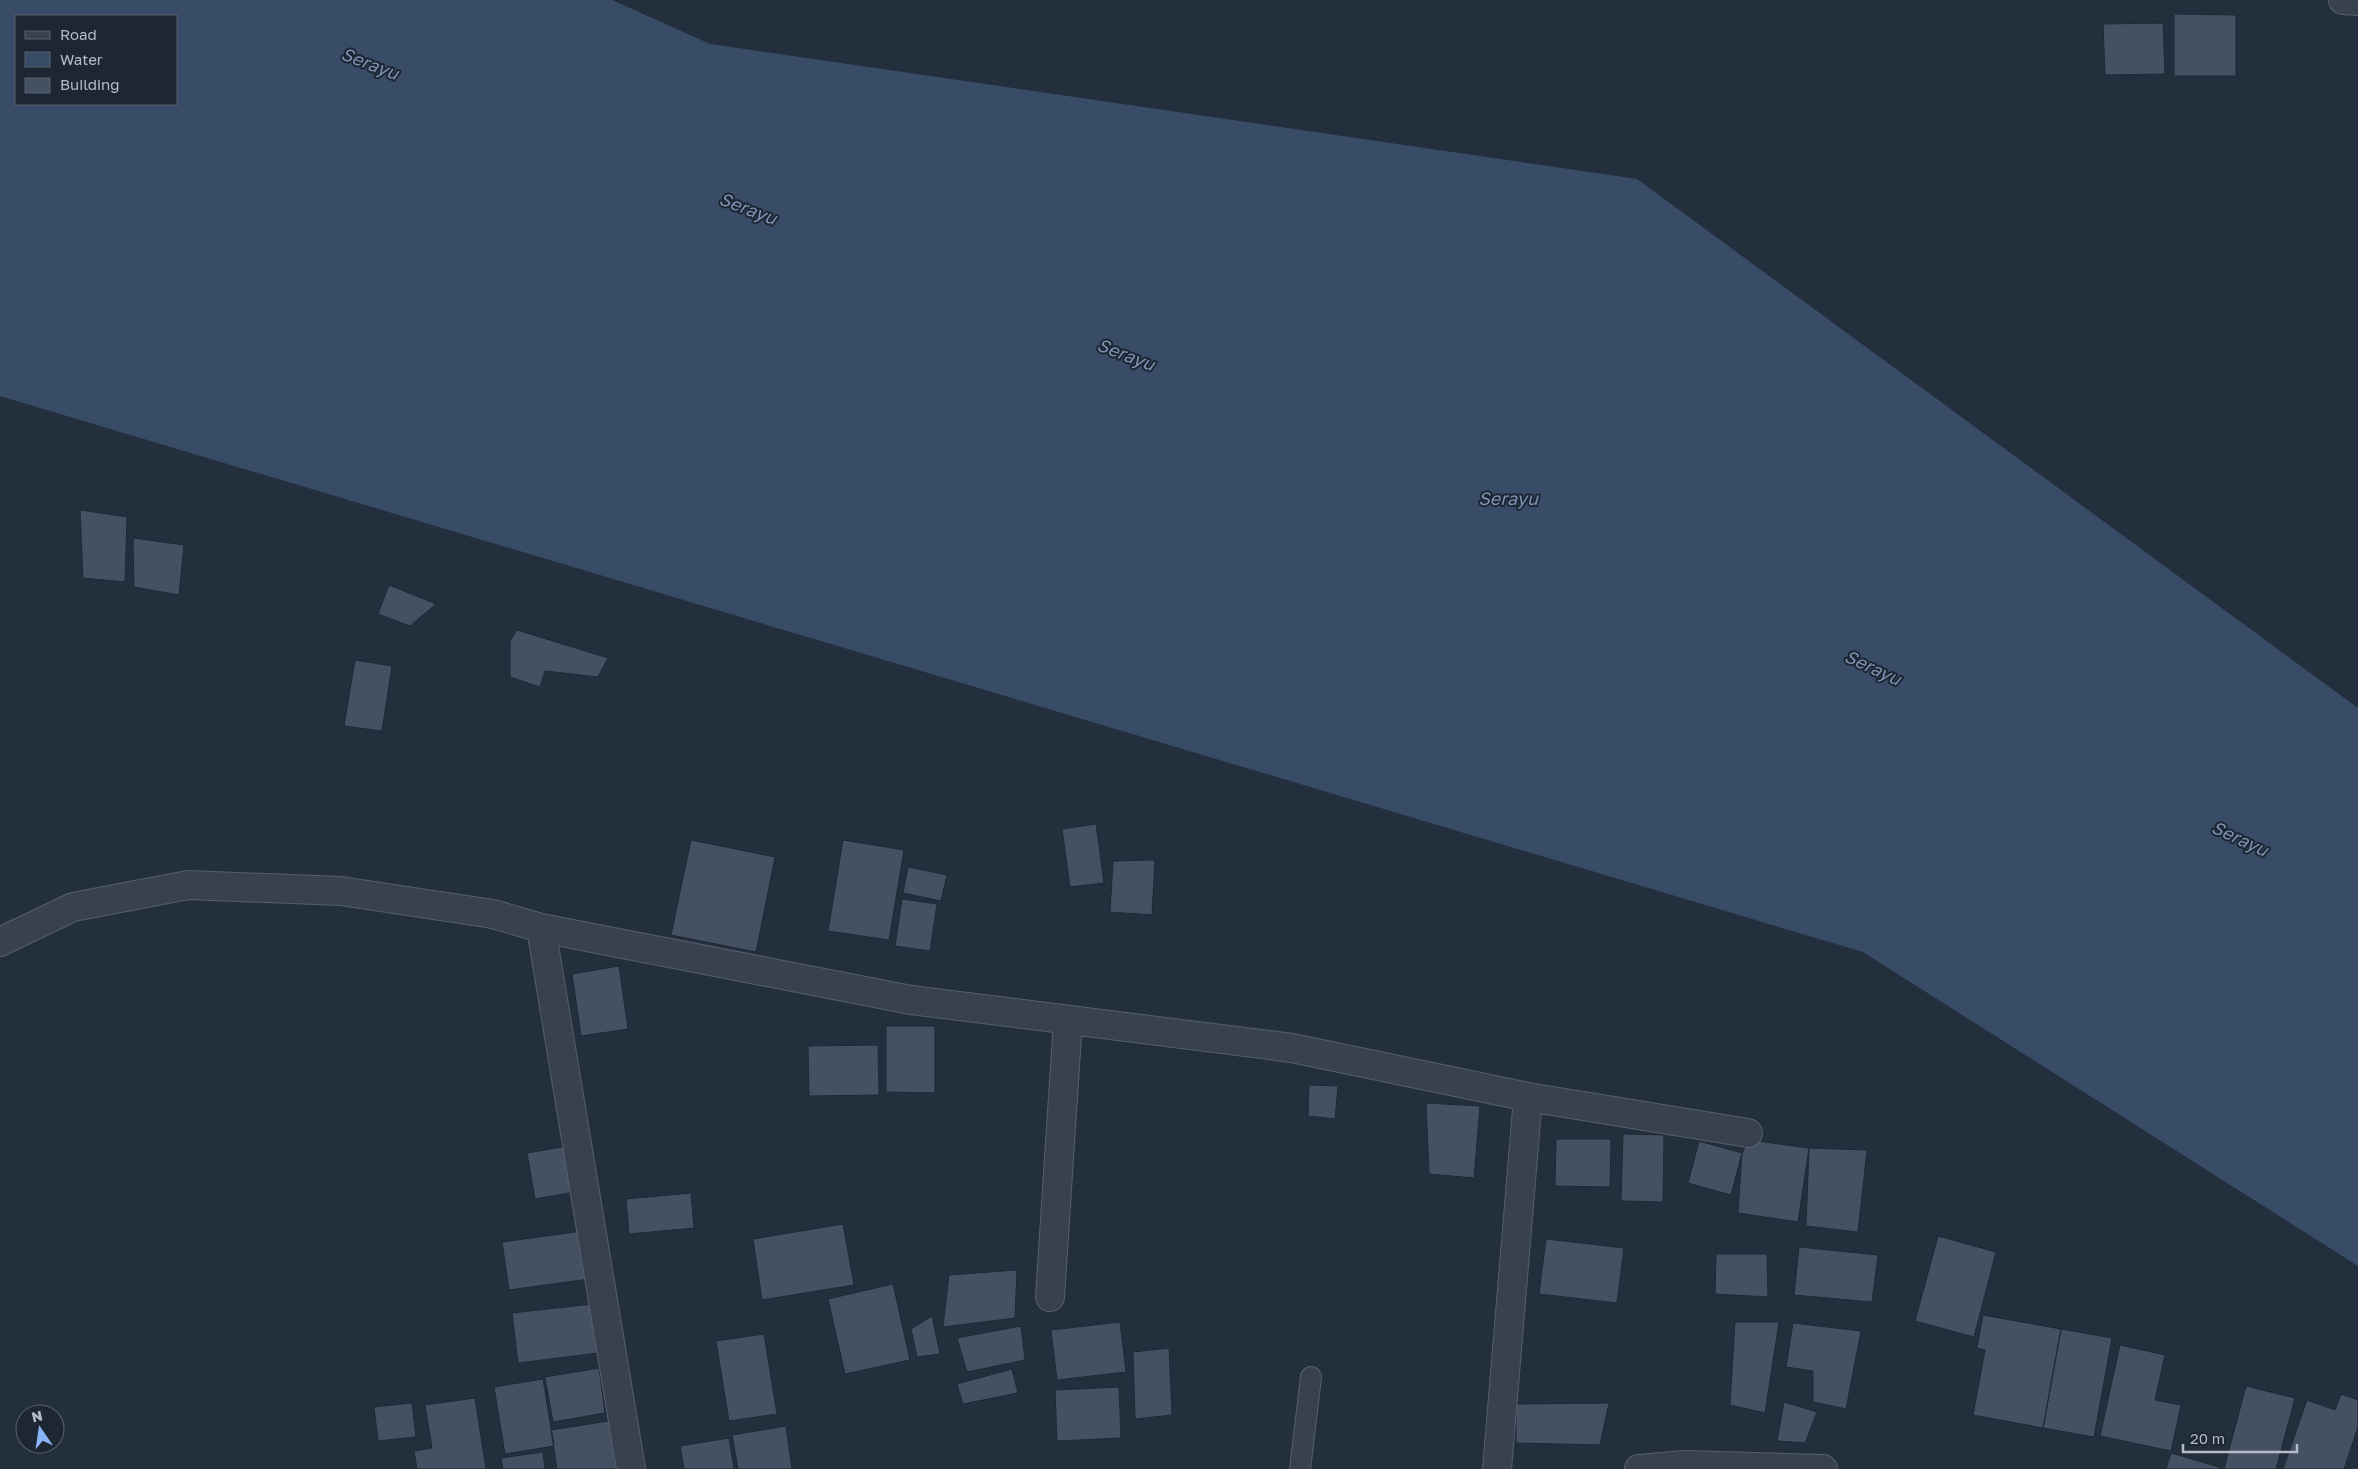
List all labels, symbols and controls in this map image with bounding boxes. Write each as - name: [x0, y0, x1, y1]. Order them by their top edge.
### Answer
- legend: [15, 15, 178, 105]
- text: Road: [60, 25, 97, 43]
- water label: Serayu: [338, 42, 403, 84]
- text: Water: [60, 50, 103, 68]
- text: Building: [60, 75, 120, 93]
- water label: Serayu: [716, 187, 781, 229]
- water label: Serayu: [1094, 333, 1159, 375]
- water label: Serayu: [1478, 487, 1539, 509]
- water label: Serayu: [1841, 644, 1906, 690]
- water label: Serayu: [2208, 815, 2273, 861]
- north arrow: [15, 1404, 65, 1454]
- text: N: [30, 1406, 44, 1425]
- scale bar: [2183, 1422, 2297, 1454]
- text: 20 m: [2190, 1429, 2225, 1447]

